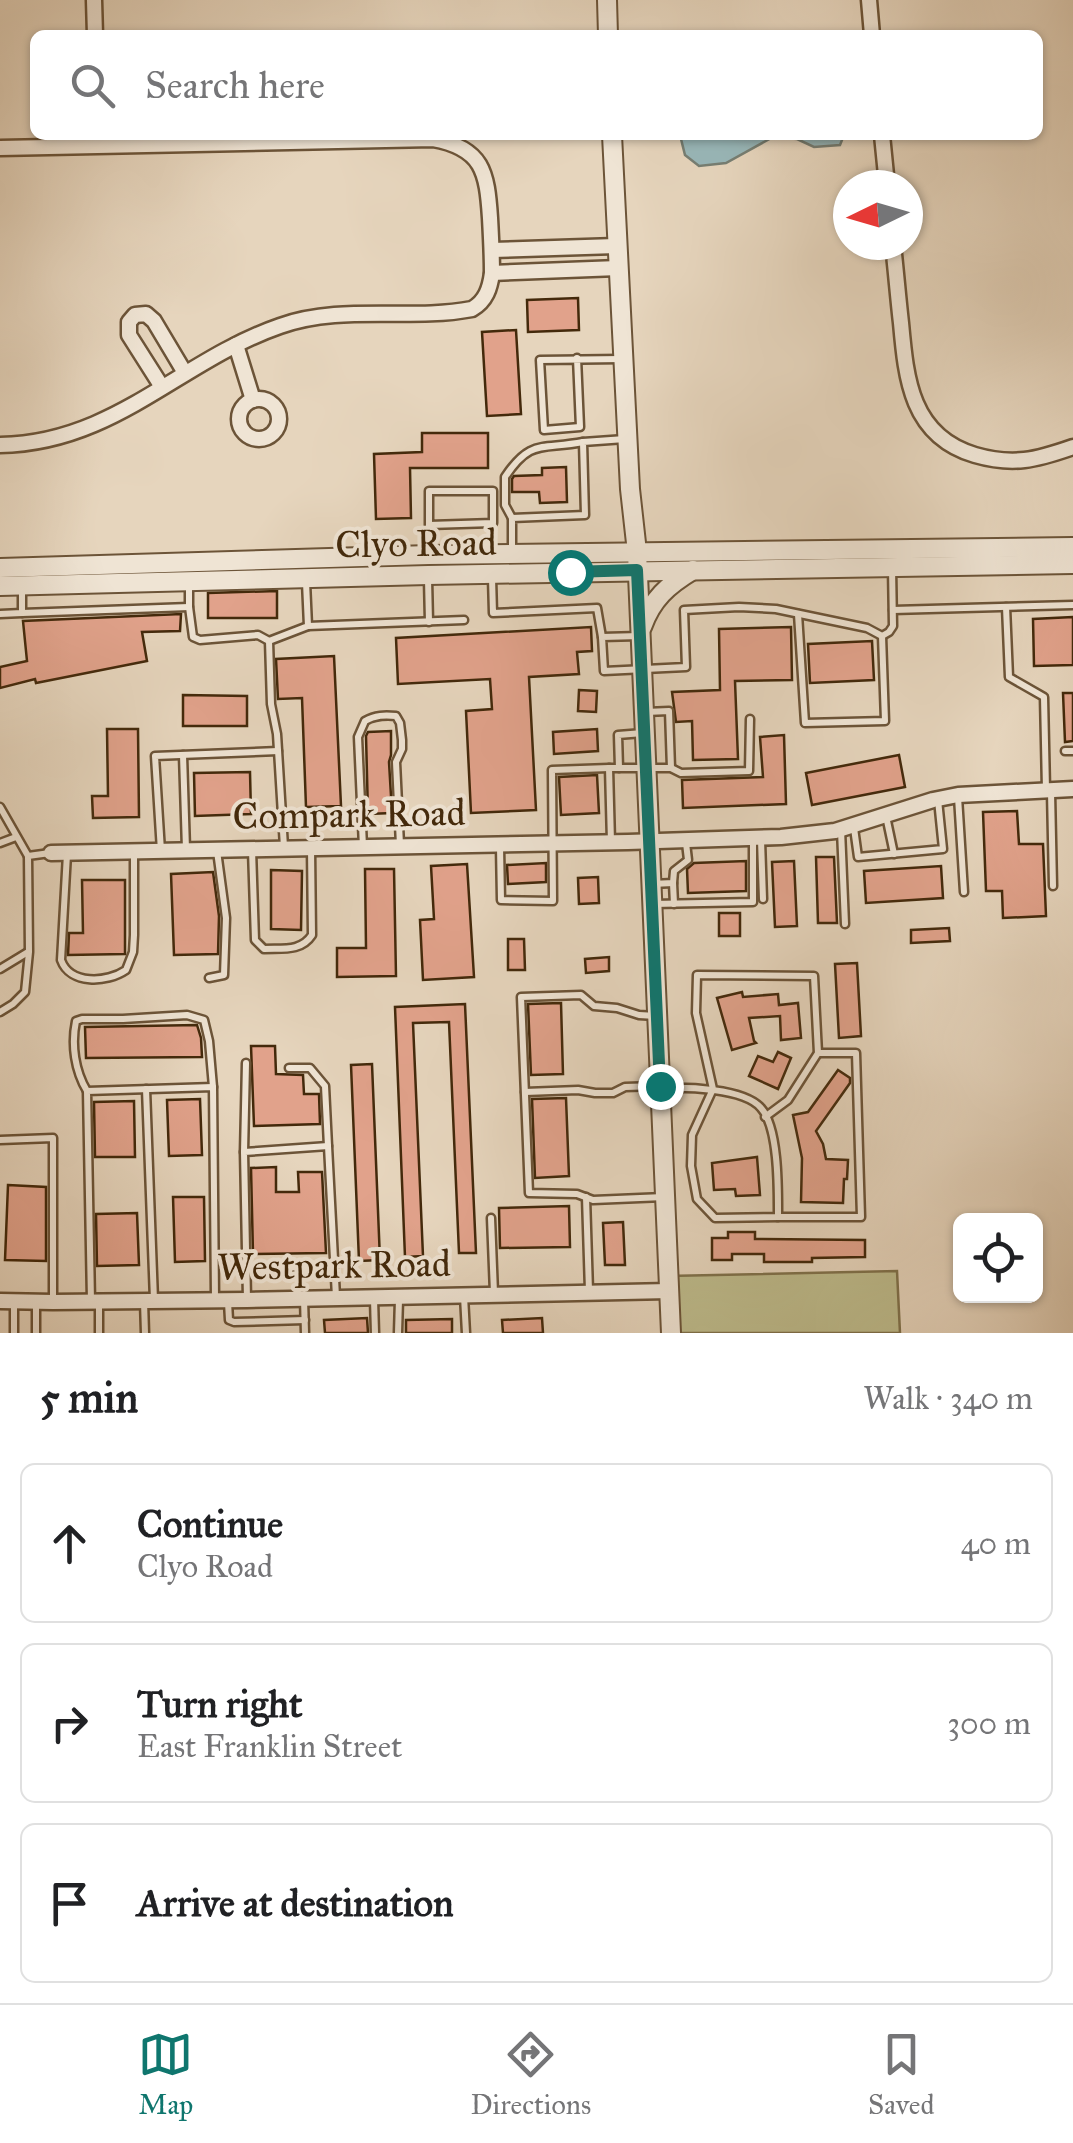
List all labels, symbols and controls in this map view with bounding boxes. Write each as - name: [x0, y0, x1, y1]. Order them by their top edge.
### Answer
- search box: [30, 30, 1043, 140]
- icon: search: [65, 58, 120, 113]
- text: Search here: [145, 62, 325, 108]
- north arrow: [833, 170, 923, 260]
- street label: Clyo Road: [335, 519, 497, 567]
- route start: [548, 550, 594, 596]
- street label: Compark Road: [232, 789, 466, 839]
- route end: [638, 1064, 684, 1110]
- map controls: [953, 1213, 1043, 1303]
- button: locate: [953, 1213, 1043, 1303]
- street label: Westpark Road: [217, 1240, 451, 1290]
- text: 5 min: [40, 1372, 138, 1424]
- text: Walk · 340 m: [863, 1379, 1033, 1418]
- text: Continue: [137, 1501, 283, 1547]
- icon: ahead: [42, 1516, 97, 1571]
- text: 40 m: [961, 1524, 1031, 1563]
- text: Clyo Road: [137, 1547, 273, 1586]
- text: Turn right: [137, 1681, 303, 1727]
- icon: right: [42, 1696, 97, 1751]
- text: 300 m: [947, 1704, 1031, 1743]
- text: East Franklin Street: [137, 1727, 402, 1766]
- icon: arrive: [42, 1876, 97, 1931]
- text: Arrive at destination: [137, 1880, 454, 1926]
- tab: Map: [138, 2027, 193, 2122]
- tab: Directions: [470, 2027, 591, 2122]
- tab: Saved: [868, 2027, 935, 2122]

